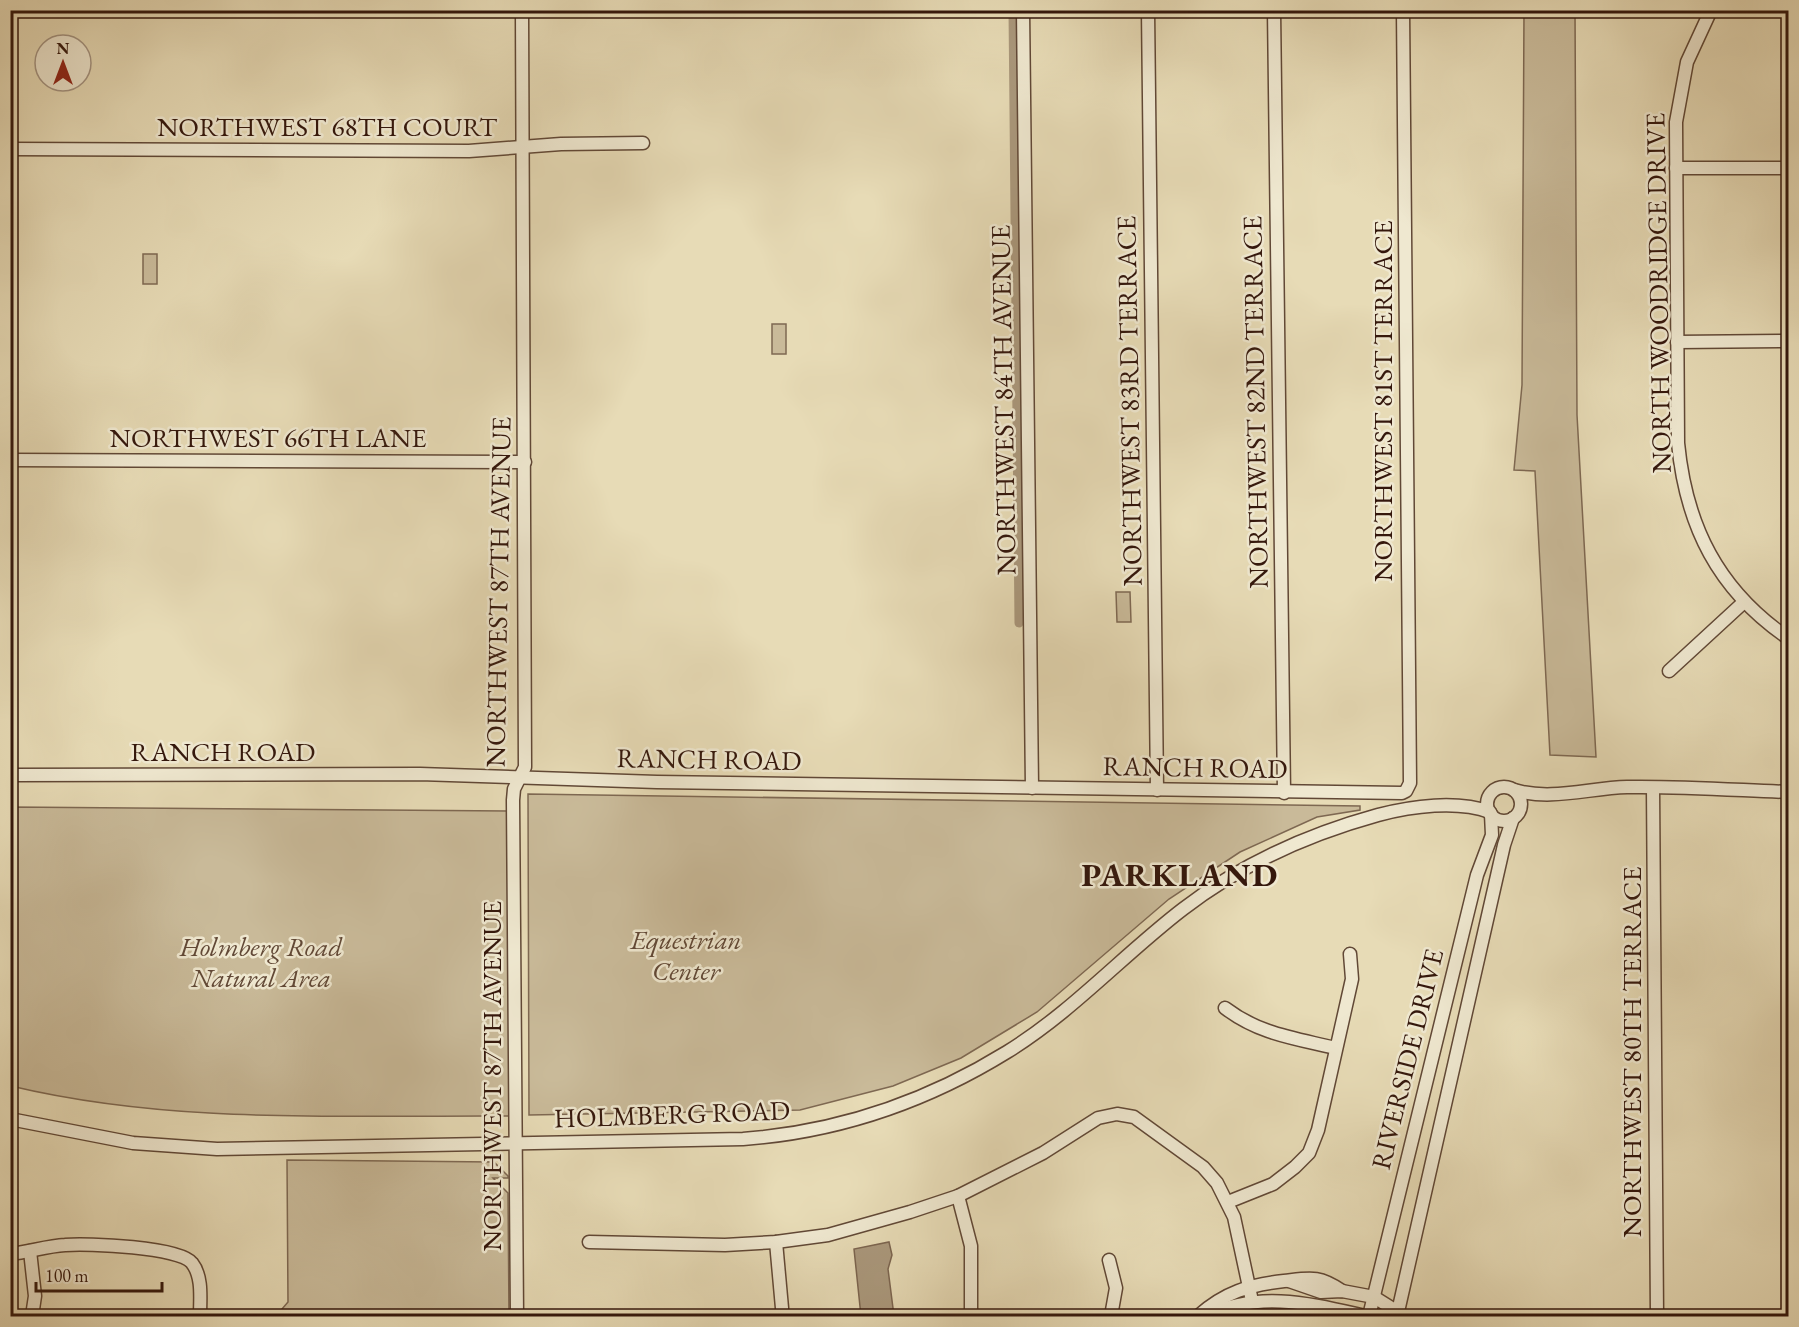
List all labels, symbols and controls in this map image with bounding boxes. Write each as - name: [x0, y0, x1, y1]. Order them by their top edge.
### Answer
- north arrow: [33, 33, 93, 93]
- text: N: [57, 38, 70, 59]
- street label: NORTHWEST 68TH COURT: [157, 109, 498, 144]
- street label: NORTH WOODRIDGE DRIVE: [1637, 112, 1679, 474]
- street label: NORTHWEST 83RD TERRACE: [1108, 215, 1150, 587]
- street label: NORTHWEST 82ND TERRACE: [1234, 215, 1276, 589]
- street label: NORTHWEST 81ST TERRACE: [1365, 220, 1400, 582]
- street label: NORTHWEST 84TH AVENUE: [982, 224, 1024, 576]
- street label: NORTHWEST 87TH AVENUE: [477, 416, 519, 768]
- street label: NORTHWEST 66TH LANE: [110, 420, 426, 455]
- street label: RANCH ROAD: [131, 734, 315, 769]
- street label: RANCH ROAD: [616, 740, 802, 778]
- street label: RANCH ROAD: [1102, 748, 1288, 786]
- district label: PARKLAND: [1081, 853, 1279, 896]
- street label: NORTHWEST 80TH TERRACE: [1614, 867, 1649, 1237]
- street label: NORTHWEST 87TH AVENUE: [474, 901, 509, 1251]
- park label: Equestrian Center: [629, 922, 742, 988]
- park label: Holmberg Road Natural Area: [179, 929, 343, 995]
- street label: RIVERSIDE DRIVE: [1363, 945, 1451, 1173]
- street label: HOLMBERG ROAD: [553, 1092, 791, 1136]
- scale bar: [36, 1255, 162, 1293]
- text: 100 m: [45, 1264, 89, 1287]

